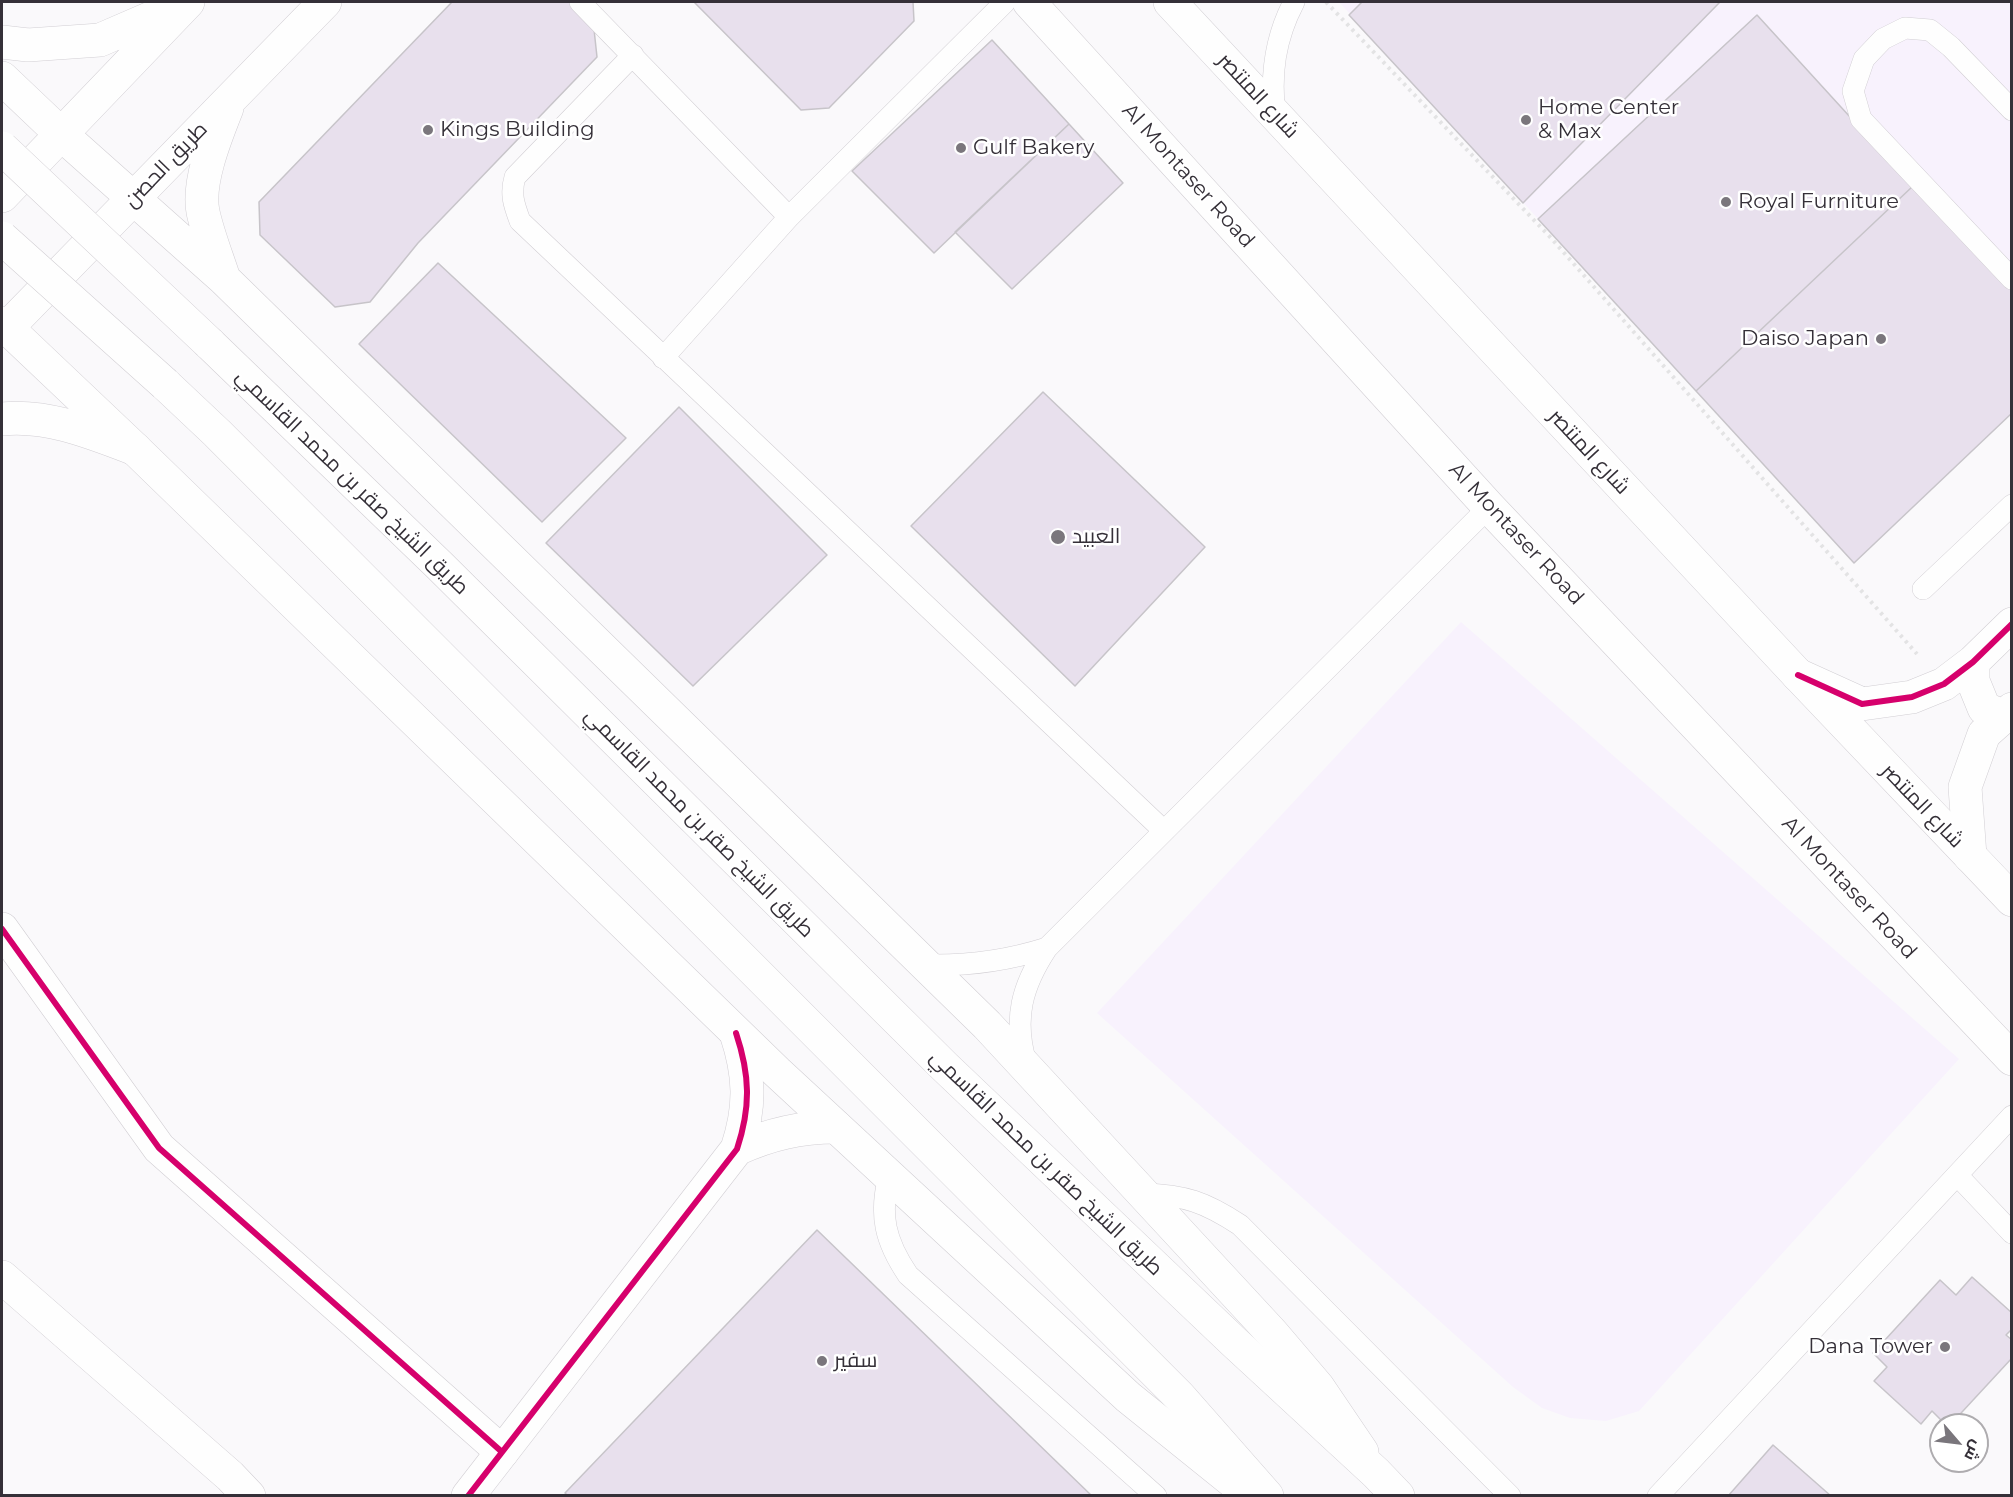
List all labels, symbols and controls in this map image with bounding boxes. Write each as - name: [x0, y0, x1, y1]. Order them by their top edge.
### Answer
- street label: شارع المنتصر: [1212, 48, 1304, 144]
- place label: Home Center & Max: [1538, 95, 1679, 145]
- street label: Al Montaser Road: [1116, 98, 1260, 254]
- marker: Home Center & Max: [1519, 113, 1533, 127]
- street label: طريق الحصن: [119, 117, 213, 213]
- place label: Kings Building: [440, 117, 595, 143]
- marker: Kings Building: [421, 123, 435, 137]
- place label: Gulf Bakery: [973, 135, 1094, 161]
- marker: Gulf Bakery: [954, 141, 968, 155]
- place label: Royal Furniture: [1738, 189, 1899, 215]
- marker: Royal Furniture: [1719, 195, 1733, 209]
- place label: Daiso Japan: [1741, 326, 1869, 352]
- marker: Daiso Japan: [1874, 332, 1888, 346]
- street label: طريق الشيخ صقر بن محمد القاسمي: [230, 364, 474, 600]
- street label: شارع المنتصر: [1543, 404, 1635, 500]
- street label: Al Montaser Road: [1443, 457, 1589, 611]
- place label: العبيد: [1072, 524, 1120, 550]
- marker: العبيد: [1049, 528, 1067, 546]
- street label: طريق الشيخ صقر بن محمد القاسمي: [579, 703, 819, 943]
- street label: شارع المنتصر: [1876, 759, 1968, 853]
- street label: Al Montaser Road: [1776, 811, 1922, 965]
- street label: طريق الشيخ صقر بن محمد القاسمي: [924, 1045, 1168, 1281]
- place label: Dana Tower: [1808, 1334, 1933, 1360]
- marker: Dana Tower: [1938, 1340, 1952, 1354]
- place label: سفير: [834, 1348, 877, 1374]
- marker: سفير: [815, 1354, 829, 1368]
- north arrow: [1929, 1413, 1989, 1473]
- text: ش: [1960, 1437, 1987, 1464]

